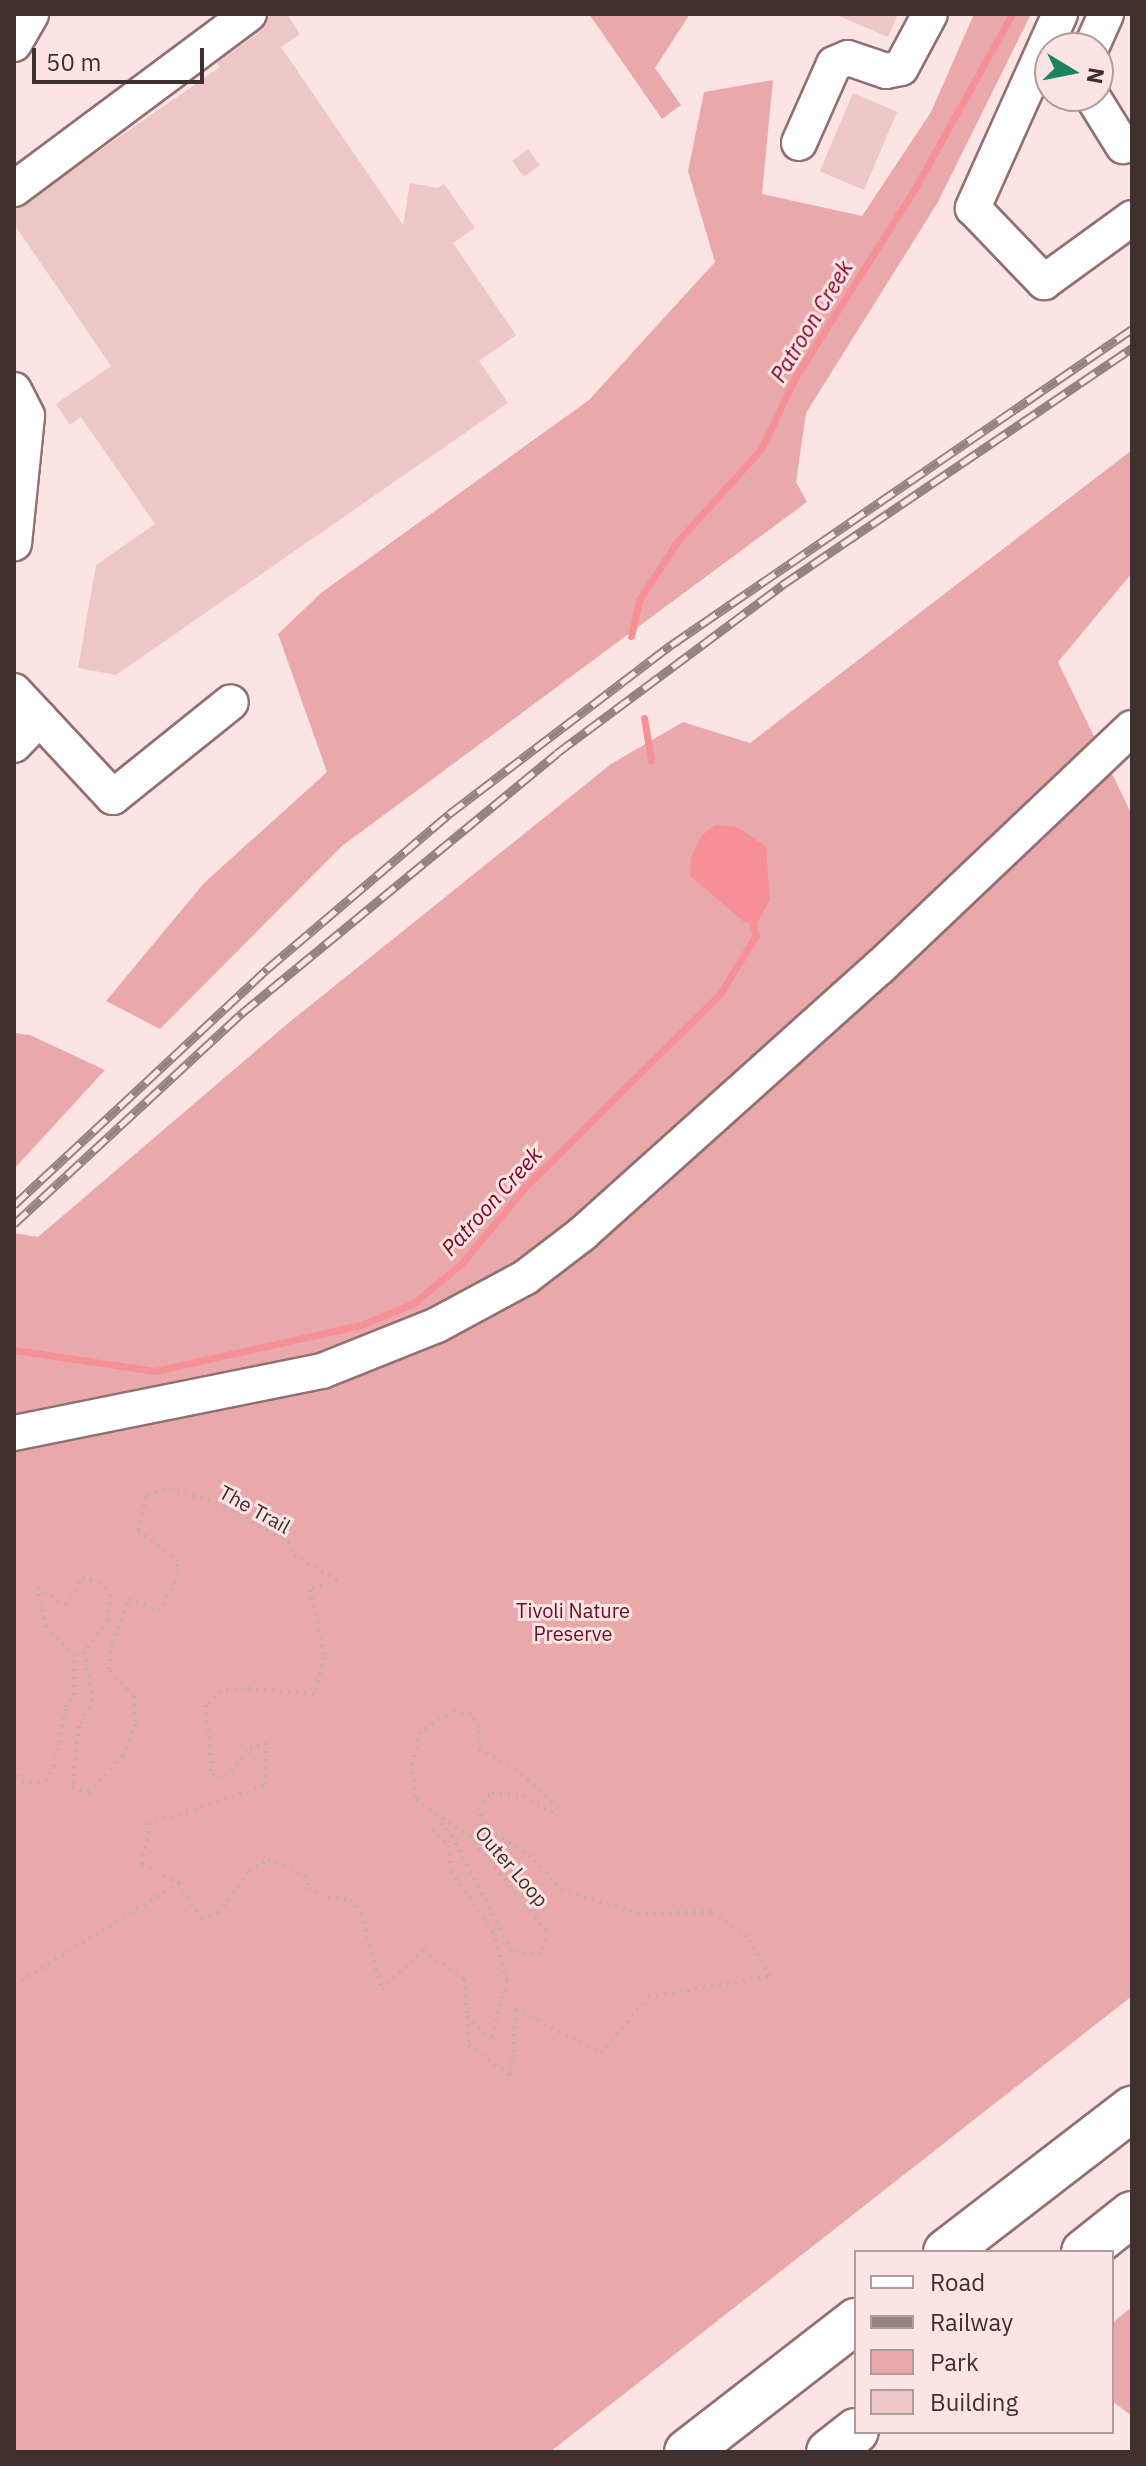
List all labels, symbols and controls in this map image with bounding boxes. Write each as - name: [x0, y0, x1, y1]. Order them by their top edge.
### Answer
- scale bar: [36, 32, 208, 82]
- north arrow: [1034, 32, 1114, 112]
- text: 50 m: [46, 46, 101, 78]
- text: N: [1080, 66, 1112, 86]
- water label: Patroon Creek: [764, 255, 858, 387]
- water label: Patroon Creek: [435, 1141, 547, 1261]
- street label: The Trail: [215, 1480, 295, 1538]
- park label: Tivoli Nature Preserve: [516, 1598, 630, 1645]
- street label: Outer Loop: [470, 1821, 554, 1911]
- legend: [854, 2250, 1114, 2434]
- text: Road: [930, 2266, 985, 2298]
- text: Railway: [930, 2306, 1013, 2338]
- text: Park: [930, 2346, 979, 2378]
- text: Building: [930, 2386, 1018, 2418]

